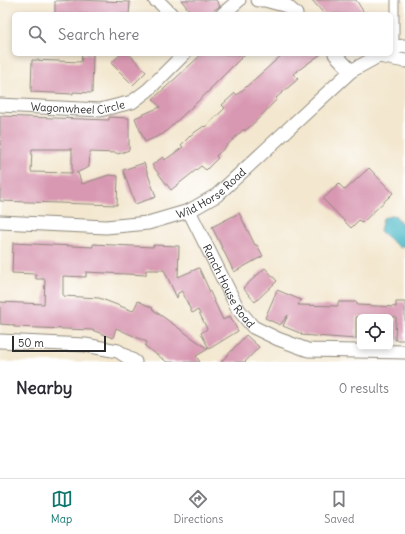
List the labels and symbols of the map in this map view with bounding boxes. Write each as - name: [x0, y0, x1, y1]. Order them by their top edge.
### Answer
- street label: Wagonwheel Circle: [30, 97, 126, 118]
- street label: Wild Horse Road: [175, 165, 249, 221]
- street label: Ranch House Road: [200, 242, 258, 331]
- scale bar: [12, 334, 106, 353]

